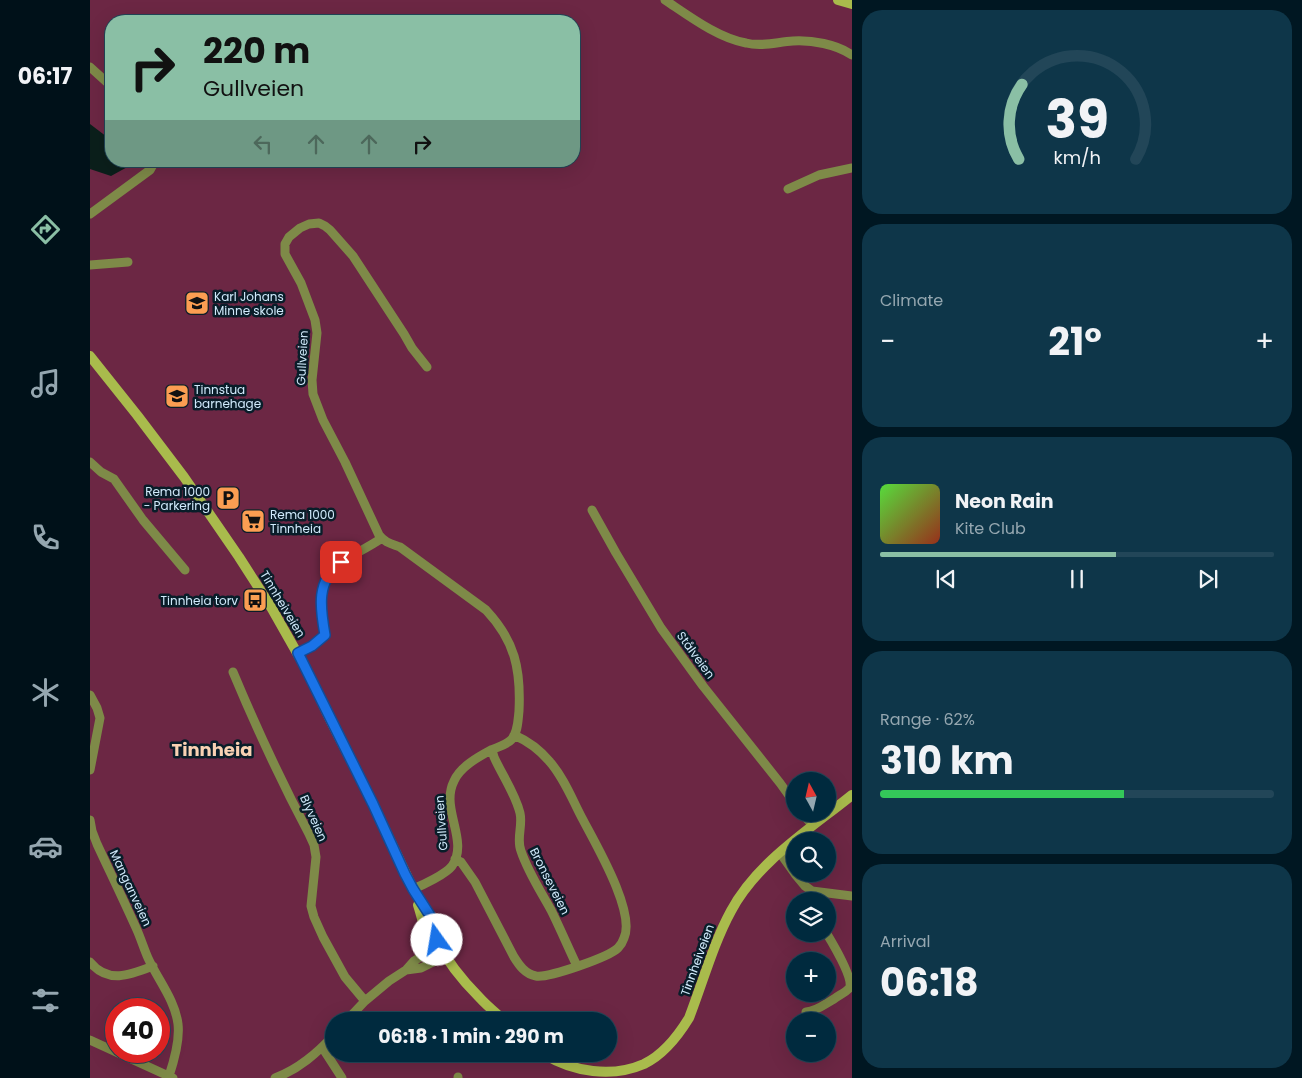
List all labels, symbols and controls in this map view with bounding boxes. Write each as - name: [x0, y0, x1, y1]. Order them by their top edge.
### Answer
- text: 220 m: [203, 26, 310, 75]
- icon: right: [120, 35, 185, 100]
- text: 06:17: [18, 61, 72, 92]
- text: Gullveien: [203, 73, 304, 104]
- text: 39: [1045, 83, 1109, 156]
- icon: left: [249, 130, 277, 158]
- icon: ahead: [302, 130, 330, 158]
- icon: ahead: [355, 130, 383, 158]
- icon: right: [408, 130, 436, 158]
- text: km/h: [1053, 145, 1101, 170]
- icon: directions: [28, 212, 63, 247]
- place label: Karl Johans Minne skole: [214, 288, 284, 319]
- text: Climate: [880, 289, 943, 312]
- school or university icon: Karl Johans Minne skole: [184, 290, 210, 316]
- text: 21°: [1048, 315, 1102, 368]
- text: −: [880, 322, 895, 361]
- text: +: [1255, 322, 1274, 361]
- street label: Gullveien: [292, 330, 312, 386]
- icon: music: [28, 366, 63, 401]
- place label: Tinnstua barnehage: [194, 381, 261, 412]
- school or university icon: Tinnstua barnehage: [164, 383, 190, 409]
- place label: Rema 1000 - Parkering: [144, 483, 210, 514]
- parking icon: Rema 1000 - Parkering: [215, 485, 241, 511]
- text: Neon Rain: [955, 488, 1054, 515]
- place label: Rema 1000 Tinnheia: [270, 506, 335, 537]
- supermarket icon: Rema 1000 Tinnheia: [240, 508, 266, 534]
- text: Kite Club: [955, 517, 1026, 540]
- icon: phone: [28, 520, 63, 555]
- pin: [320, 541, 362, 583]
- icon: arrive: [327, 548, 355, 576]
- icon: previous: [932, 565, 960, 593]
- icon: pause: [1063, 565, 1091, 593]
- icon: next: [1194, 565, 1222, 593]
- street label: Tinnheiveien: [256, 567, 310, 641]
- bus stop icon: Tinnheia torv: [242, 587, 268, 613]
- place label: Tinnheia torv: [161, 592, 238, 609]
- street label: Stålveien: [673, 628, 719, 682]
- icon: climate: [28, 675, 63, 710]
- text: Range · 62%: [880, 708, 975, 731]
- text: 310 km: [880, 734, 1014, 787]
- district label: Tinnheia: [172, 737, 252, 762]
- north arrow: [786, 772, 836, 822]
- map controls: [786, 772, 836, 1062]
- street label: Blyveien: [296, 792, 332, 844]
- street label: Gullveien: [431, 795, 451, 851]
- icon: car: [28, 829, 63, 864]
- button: search: [786, 832, 836, 882]
- street label: Bronseveien: [526, 845, 574, 917]
- street label: Manganveien: [106, 847, 156, 929]
- button: layers: [786, 892, 836, 942]
- position arrow: [410, 913, 462, 965]
- street label: Tinnheiveien: [676, 922, 718, 998]
- text: Arrival: [880, 930, 930, 953]
- button: +: [786, 952, 836, 1002]
- text: 06:18: [880, 956, 979, 1009]
- icon: filters: [28, 983, 63, 1018]
- speed limit sign: 40: [105, 998, 170, 1063]
- button: −: [786, 1012, 836, 1062]
- text: 06:18 · 1 min · 290 m: [378, 1023, 564, 1050]

